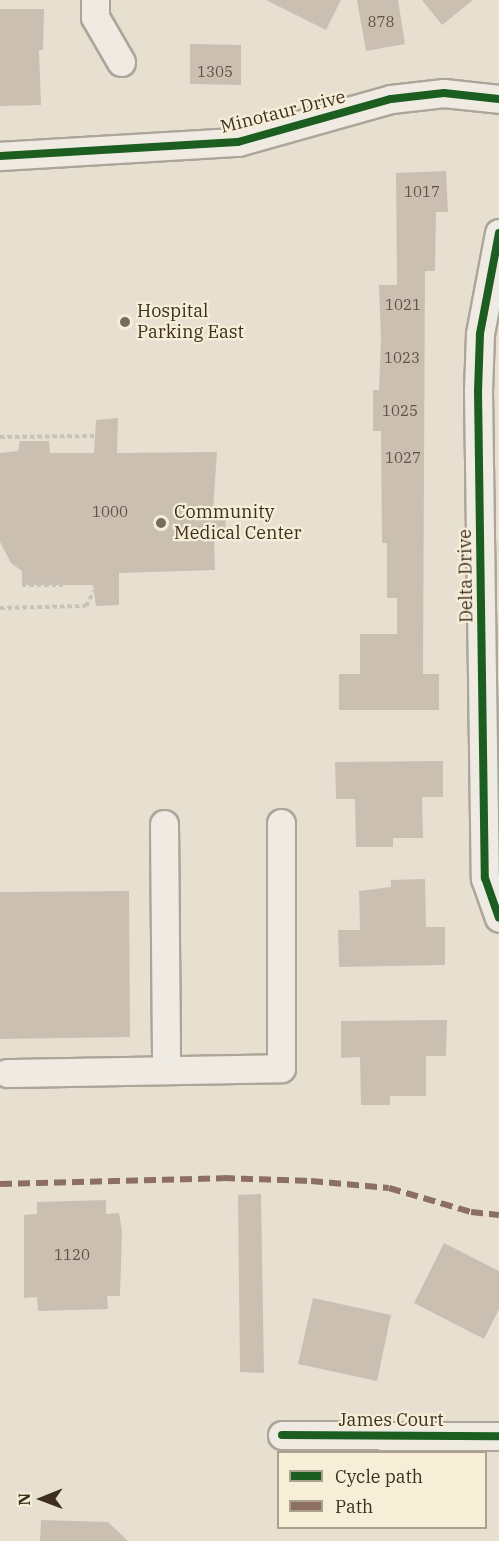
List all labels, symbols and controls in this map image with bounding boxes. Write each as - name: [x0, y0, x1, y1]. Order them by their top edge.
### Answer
- house number: 878: [368, 13, 394, 31]
- house number: 1305: [197, 63, 233, 81]
- street label: Minotaur Drive: [218, 86, 348, 138]
- house number: 1017: [404, 183, 440, 201]
- house number: 1021: [385, 296, 421, 314]
- place label: Hospital Parking East: [137, 301, 244, 344]
- marker: Hospital Parking East: [118, 315, 132, 329]
- house number: 1023: [384, 349, 420, 367]
- house number: 1025: [382, 402, 418, 420]
- house number: 1027: [385, 449, 421, 467]
- place label: Community Medical Center: [174, 502, 301, 544]
- house number: 1000: [92, 503, 128, 521]
- marker: Community Medical Center: [152, 514, 170, 532]
- street label: Delta Drive: [454, 529, 478, 623]
- house number: 1120: [54, 1246, 90, 1264]
- street label: James Court: [338, 1409, 444, 1431]
- legend: [277, 1451, 487, 1529]
- text: Cycle path: [335, 1465, 423, 1488]
- north arrow: [12, 1469, 72, 1529]
- text: N: [14, 1493, 34, 1506]
- text: Path: [335, 1495, 373, 1518]

